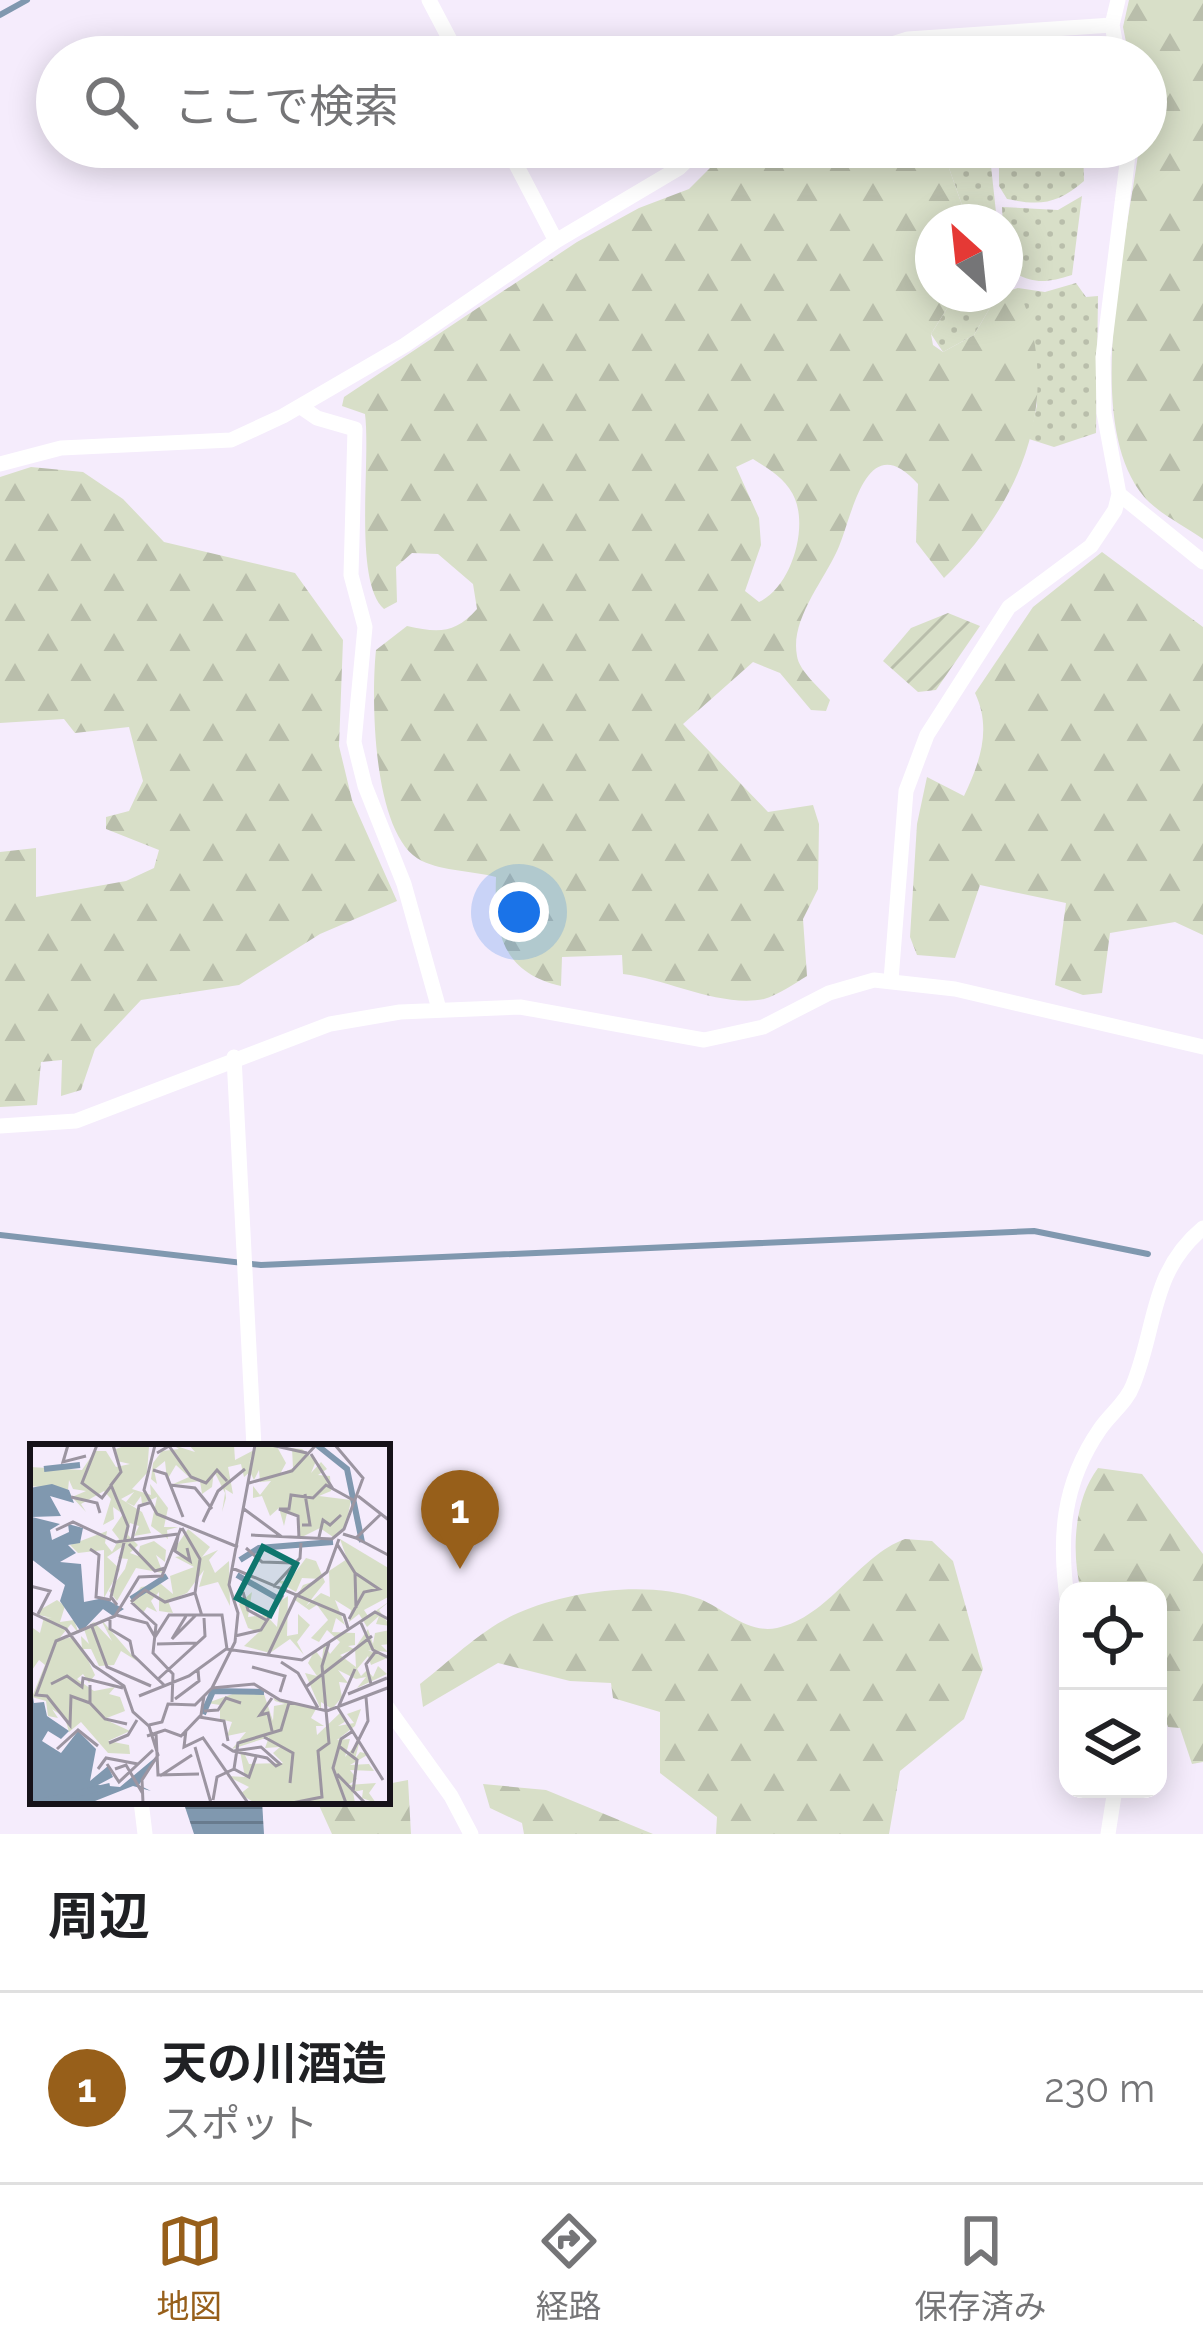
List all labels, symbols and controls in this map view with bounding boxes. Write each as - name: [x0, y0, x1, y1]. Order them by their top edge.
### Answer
- search box: [36, 36, 1167, 168]
- icon: search: [78, 69, 144, 135]
- text: ここで検索: [174, 80, 399, 133]
- north arrow: [915, 204, 1023, 312]
- your location: [489, 882, 549, 942]
- inset map: [30, 1444, 390, 1804]
- pin: 1: [421, 1470, 499, 1569]
- map controls: [1059, 1582, 1167, 1798]
- button: locate: [1059, 1582, 1167, 1690]
- button: layers: [1059, 1690, 1167, 1798]
- text: 周辺: [48, 1886, 150, 1946]
- text: 天の川酒造: [162, 2037, 387, 2090]
- text: 1: [77, 2065, 97, 2111]
- text: 230 m: [1044, 2065, 1155, 2111]
- text: スポット: [162, 2100, 318, 2146]
- tab: 地図: [157, 2208, 223, 2328]
- tab: 経路: [536, 2208, 602, 2328]
- tab: 保存済み: [915, 2208, 1047, 2328]

